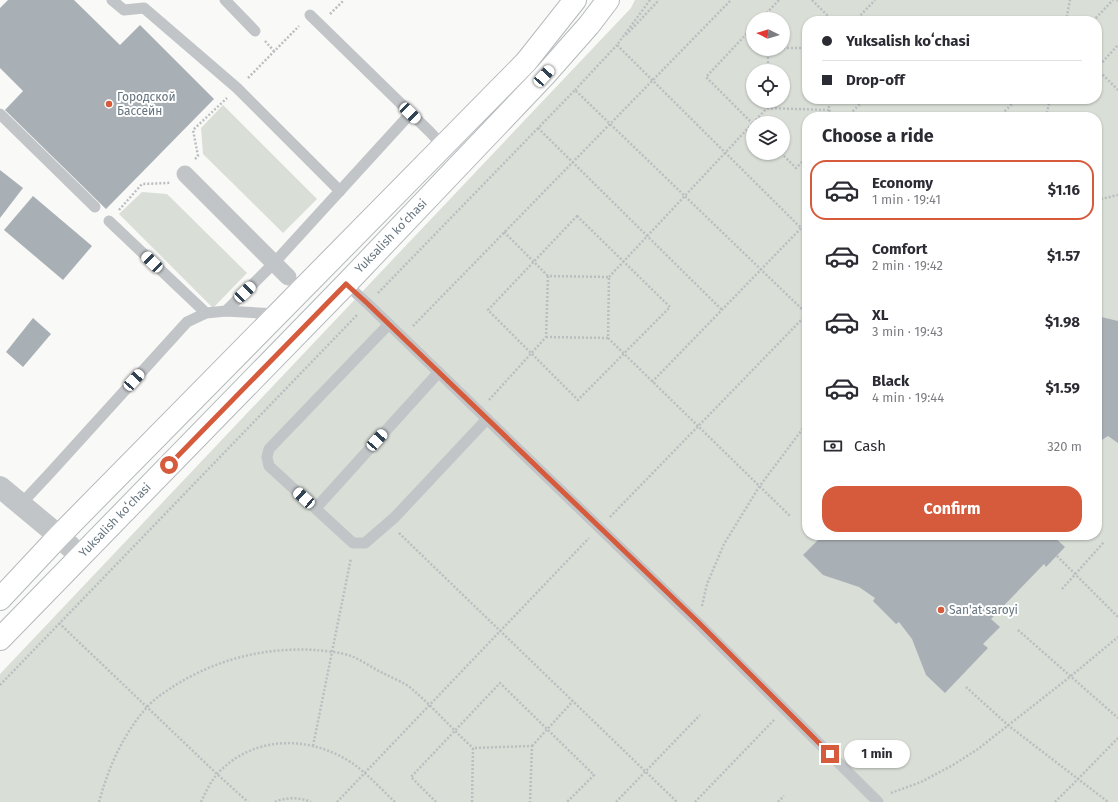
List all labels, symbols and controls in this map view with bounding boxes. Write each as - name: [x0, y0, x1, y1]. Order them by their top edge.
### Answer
- north arrow: [746, 12, 790, 56]
- map controls: [746, 12, 790, 160]
- text: Yuksalish koʻchasi: [846, 32, 970, 50]
- car: [532, 63, 556, 89]
- button: locate: [746, 64, 790, 108]
- text: Drop-off: [846, 71, 905, 89]
- place label: Городской Бассейн: [117, 90, 176, 118]
- marker: Городской Бассейн: [104, 99, 114, 109]
- car: [397, 100, 423, 126]
- button: layers: [746, 116, 790, 160]
- text: Choose a ride: [822, 125, 934, 147]
- icon: car: [824, 172, 860, 208]
- text: Economy: [872, 174, 933, 192]
- text: $1.16: [1048, 181, 1080, 199]
- text: 1 min · 19:41: [872, 192, 941, 207]
- street label: Yuksalish koʻchasi: [351, 195, 430, 276]
- icon: car: [824, 238, 860, 274]
- text: Comfort: [872, 240, 928, 258]
- text: $1.57: [1047, 247, 1080, 265]
- car: [139, 249, 165, 275]
- text: 2 min · 19:42: [872, 258, 943, 273]
- car: [232, 279, 258, 305]
- icon: car: [824, 304, 860, 340]
- text: XL: [872, 306, 888, 324]
- text: $1.98: [1045, 313, 1080, 331]
- text: 3 min · 19:43: [872, 324, 943, 339]
- car: [122, 367, 146, 393]
- icon: car: [824, 370, 860, 406]
- text: Black: [872, 372, 909, 390]
- text: $1.59: [1045, 379, 1080, 397]
- text: 4 min · 19:44: [872, 390, 944, 405]
- car: [365, 427, 389, 453]
- icon: cash: [822, 435, 844, 457]
- text: Cash: [854, 437, 886, 455]
- text: 320 m: [1047, 439, 1082, 454]
- route start: [160, 456, 178, 474]
- street label: Yuksalish koʻchasi: [75, 479, 154, 560]
- car: [291, 486, 317, 510]
- button: Confirm: [822, 486, 1082, 532]
- place label: San'at saroyi: [949, 603, 1018, 617]
- marker: San'at saroyi: [936, 605, 946, 615]
- callout: 1 min: [844, 740, 910, 768]
- route end: [821, 745, 839, 763]
- text: 1 min: [861, 746, 893, 761]

